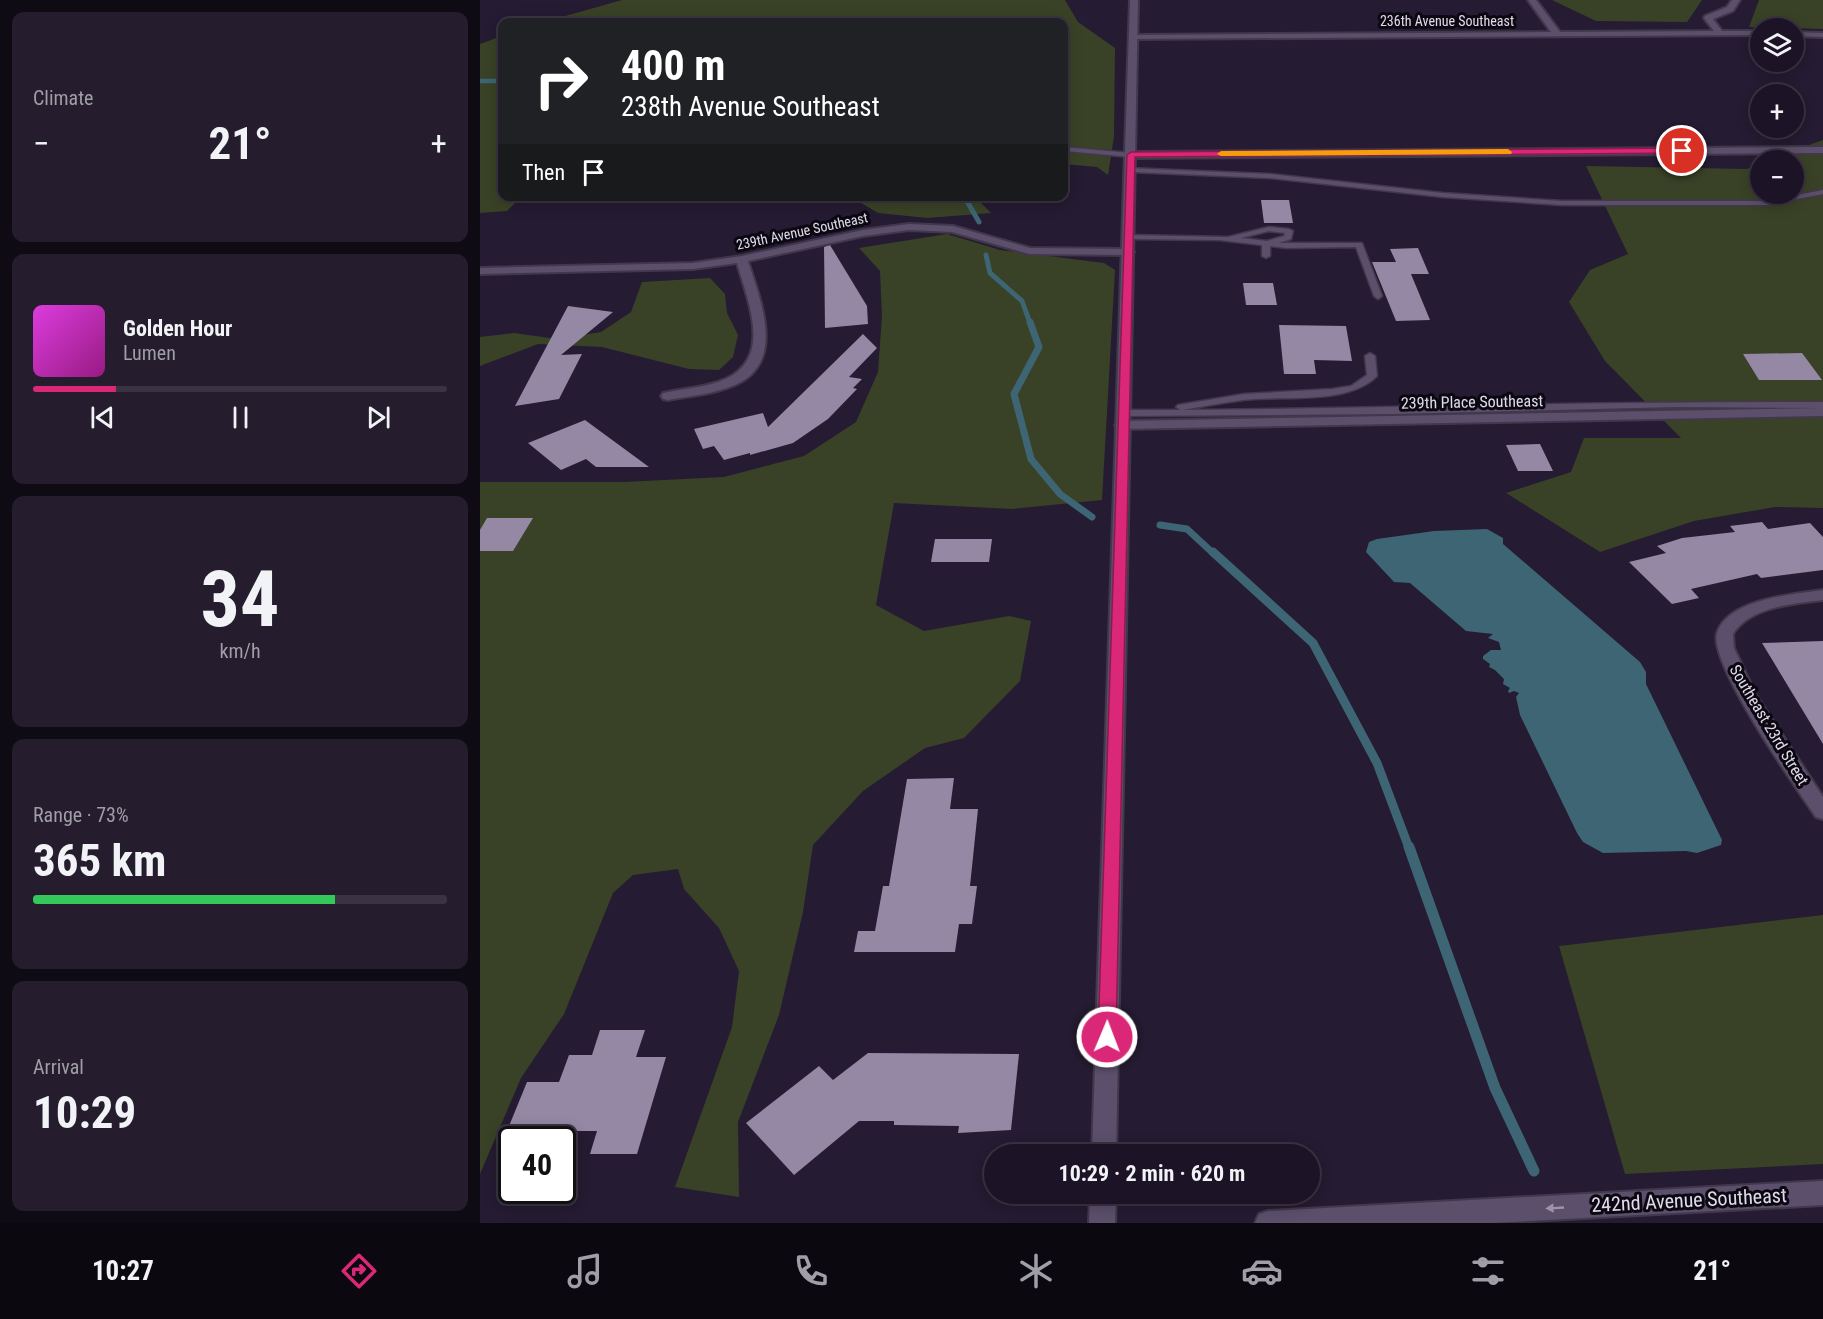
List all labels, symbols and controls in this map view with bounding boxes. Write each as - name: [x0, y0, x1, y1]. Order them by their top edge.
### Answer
- street label: 236th Avenue Southeast: [1380, 13, 1514, 29]
- map controls: [1750, 18, 1804, 204]
- button: layers: [1750, 18, 1804, 72]
- text: 400 m: [621, 41, 726, 90]
- icon: right: [522, 42, 600, 120]
- button: +: [1750, 84, 1804, 138]
- text: Climate: [33, 86, 93, 110]
- text: 238th Avenue Southeast: [621, 91, 880, 123]
- text: 21°: [209, 117, 272, 170]
- text: −: [33, 124, 50, 163]
- text: +: [431, 124, 447, 163]
- pin: [1656, 125, 1707, 176]
- icon: arrive: [1665, 134, 1698, 167]
- button: −: [1750, 150, 1804, 204]
- icon: arrive: [577, 156, 610, 189]
- text: Then: [522, 160, 565, 185]
- street label: 239th Avenue Southeast: [735, 209, 869, 253]
- text: Golden Hour: [123, 316, 232, 341]
- text: Lumen: [123, 341, 176, 365]
- street label: 239th Place Southeast: [1401, 391, 1544, 413]
- icon: previous: [86, 401, 119, 434]
- icon: pause: [224, 401, 257, 434]
- icon: next: [362, 401, 395, 434]
- text: 34: [201, 554, 279, 645]
- text: km/h: [219, 639, 261, 663]
- street label: Southeast 23rd Street: [1726, 661, 1813, 789]
- text: Range · 73%: [33, 803, 129, 827]
- text: 365 km: [33, 834, 166, 887]
- position arrow: [1075, 1005, 1139, 1069]
- text: Arrival: [33, 1055, 84, 1079]
- text: 10:29: [33, 1086, 136, 1139]
- speed limit sign: 40: [498, 1126, 576, 1204]
- text: 10:29 · 2 min · 620 m: [1059, 1161, 1245, 1186]
- street label: 242nd Avenue Southeast: [1591, 1183, 1787, 1217]
- one-way arrow: [1545, 1203, 1564, 1212]
- icon: directions: [338, 1250, 380, 1292]
- icon: music: [564, 1250, 606, 1292]
- icon: phone: [790, 1250, 832, 1292]
- icon: climate: [1015, 1250, 1057, 1292]
- icon: car: [1241, 1250, 1283, 1292]
- icon: filters: [1467, 1250, 1509, 1292]
- text: 10:27: [92, 1255, 154, 1287]
- text: 21°: [1693, 1255, 1731, 1287]

